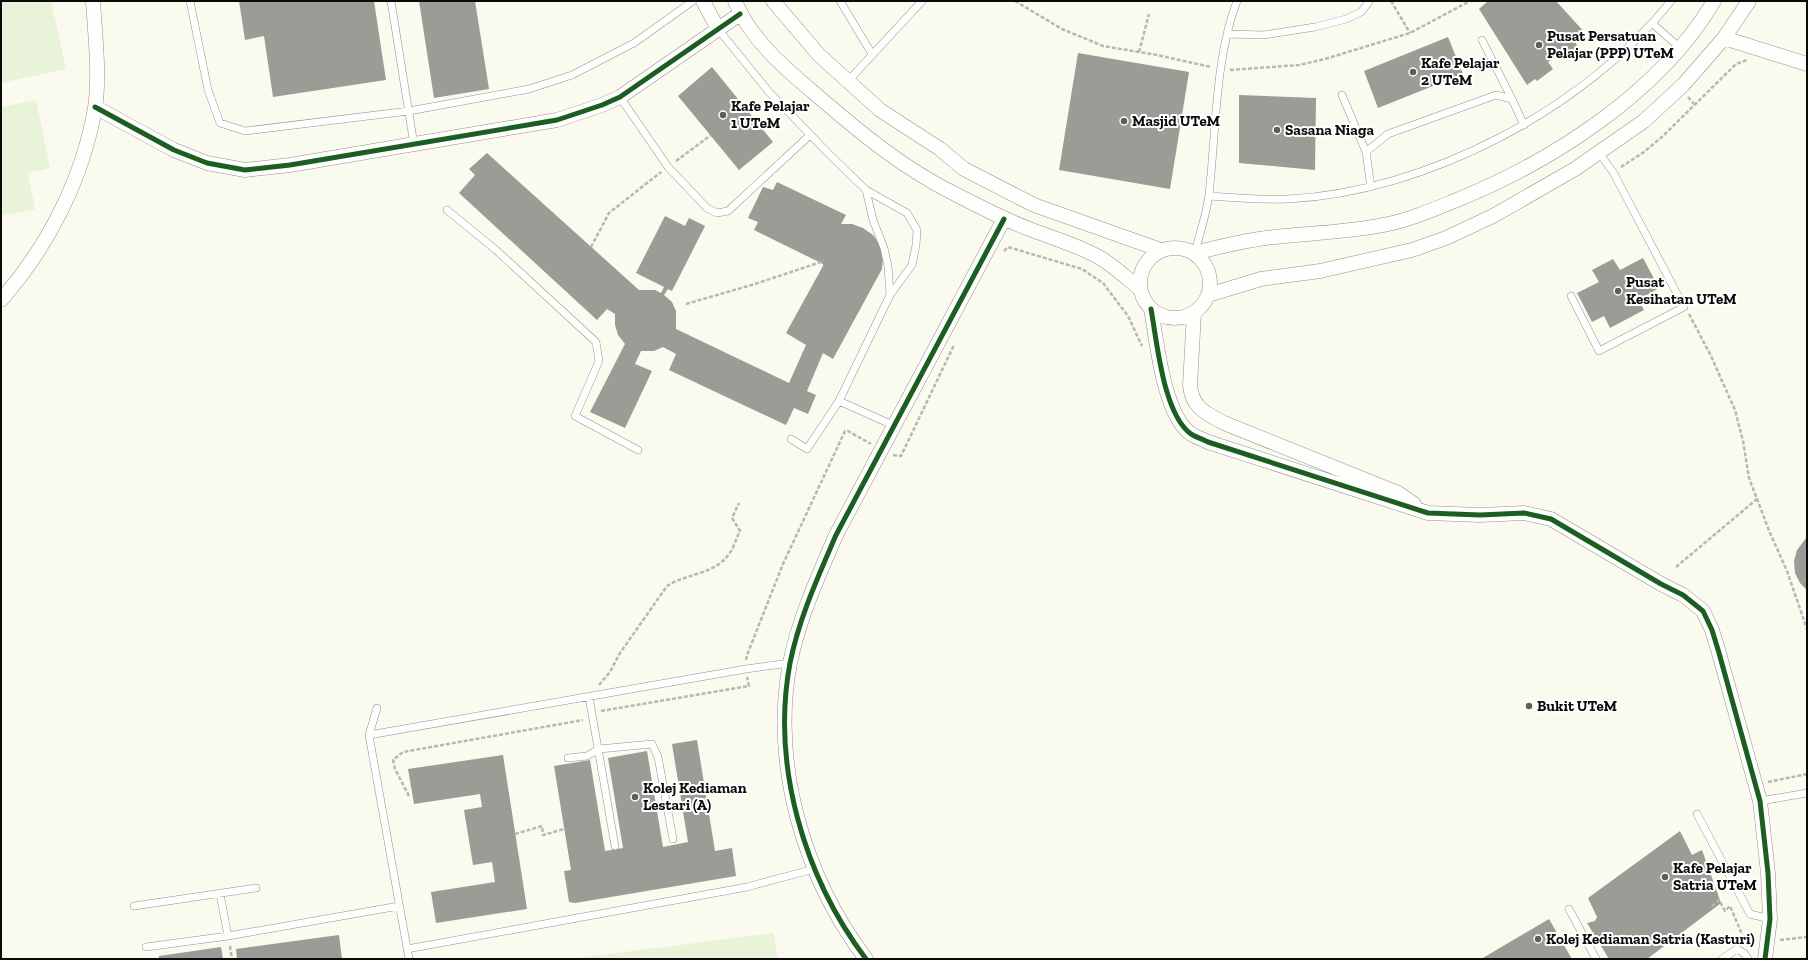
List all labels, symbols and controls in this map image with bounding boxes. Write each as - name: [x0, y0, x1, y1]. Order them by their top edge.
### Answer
- place label: Pusat Persatuan Pelajar (PPP) UTeM: [1547, 27, 1674, 62]
- marker: Pusat Persatuan Pelajar (PPP) UTeM: [1534, 40, 1544, 50]
- place label: Kafe Pelajar 2 UTeM: [1421, 54, 1500, 89]
- marker: Kafe Pelajar 2 UTeM: [1408, 67, 1418, 77]
- place label: Kafe Pelajar 1 UTeM: [731, 97, 810, 132]
- marker: Kafe Pelajar 1 UTeM: [718, 110, 728, 120]
- place label: Masjid UTeM: [1132, 112, 1221, 130]
- marker: Masjid UTeM: [1119, 116, 1129, 126]
- place label: Sasana Niaga: [1285, 121, 1374, 139]
- marker: Sasana Niaga: [1272, 125, 1282, 135]
- place label: Pusat Kesihatan UTeM: [1626, 273, 1737, 308]
- marker: Pusat Kesihatan UTeM: [1613, 286, 1623, 296]
- place label: Bukit UTeM: [1537, 697, 1618, 715]
- marker: Bukit UTeM: [1524, 701, 1534, 711]
- place label: Kolej Kediaman Lestari (A): [643, 779, 747, 814]
- marker: Kolej Kediaman Lestari (A): [630, 792, 640, 802]
- place label: Kafe Pelajar Satria UTeM: [1673, 859, 1757, 894]
- marker: Kafe Pelajar Satria UTeM: [1660, 872, 1670, 882]
- place label: Kolej Kediaman Satria (Kasturi): [1546, 930, 1755, 948]
- marker: Kolej Kediaman Satria (Kasturi): [1533, 934, 1543, 944]

